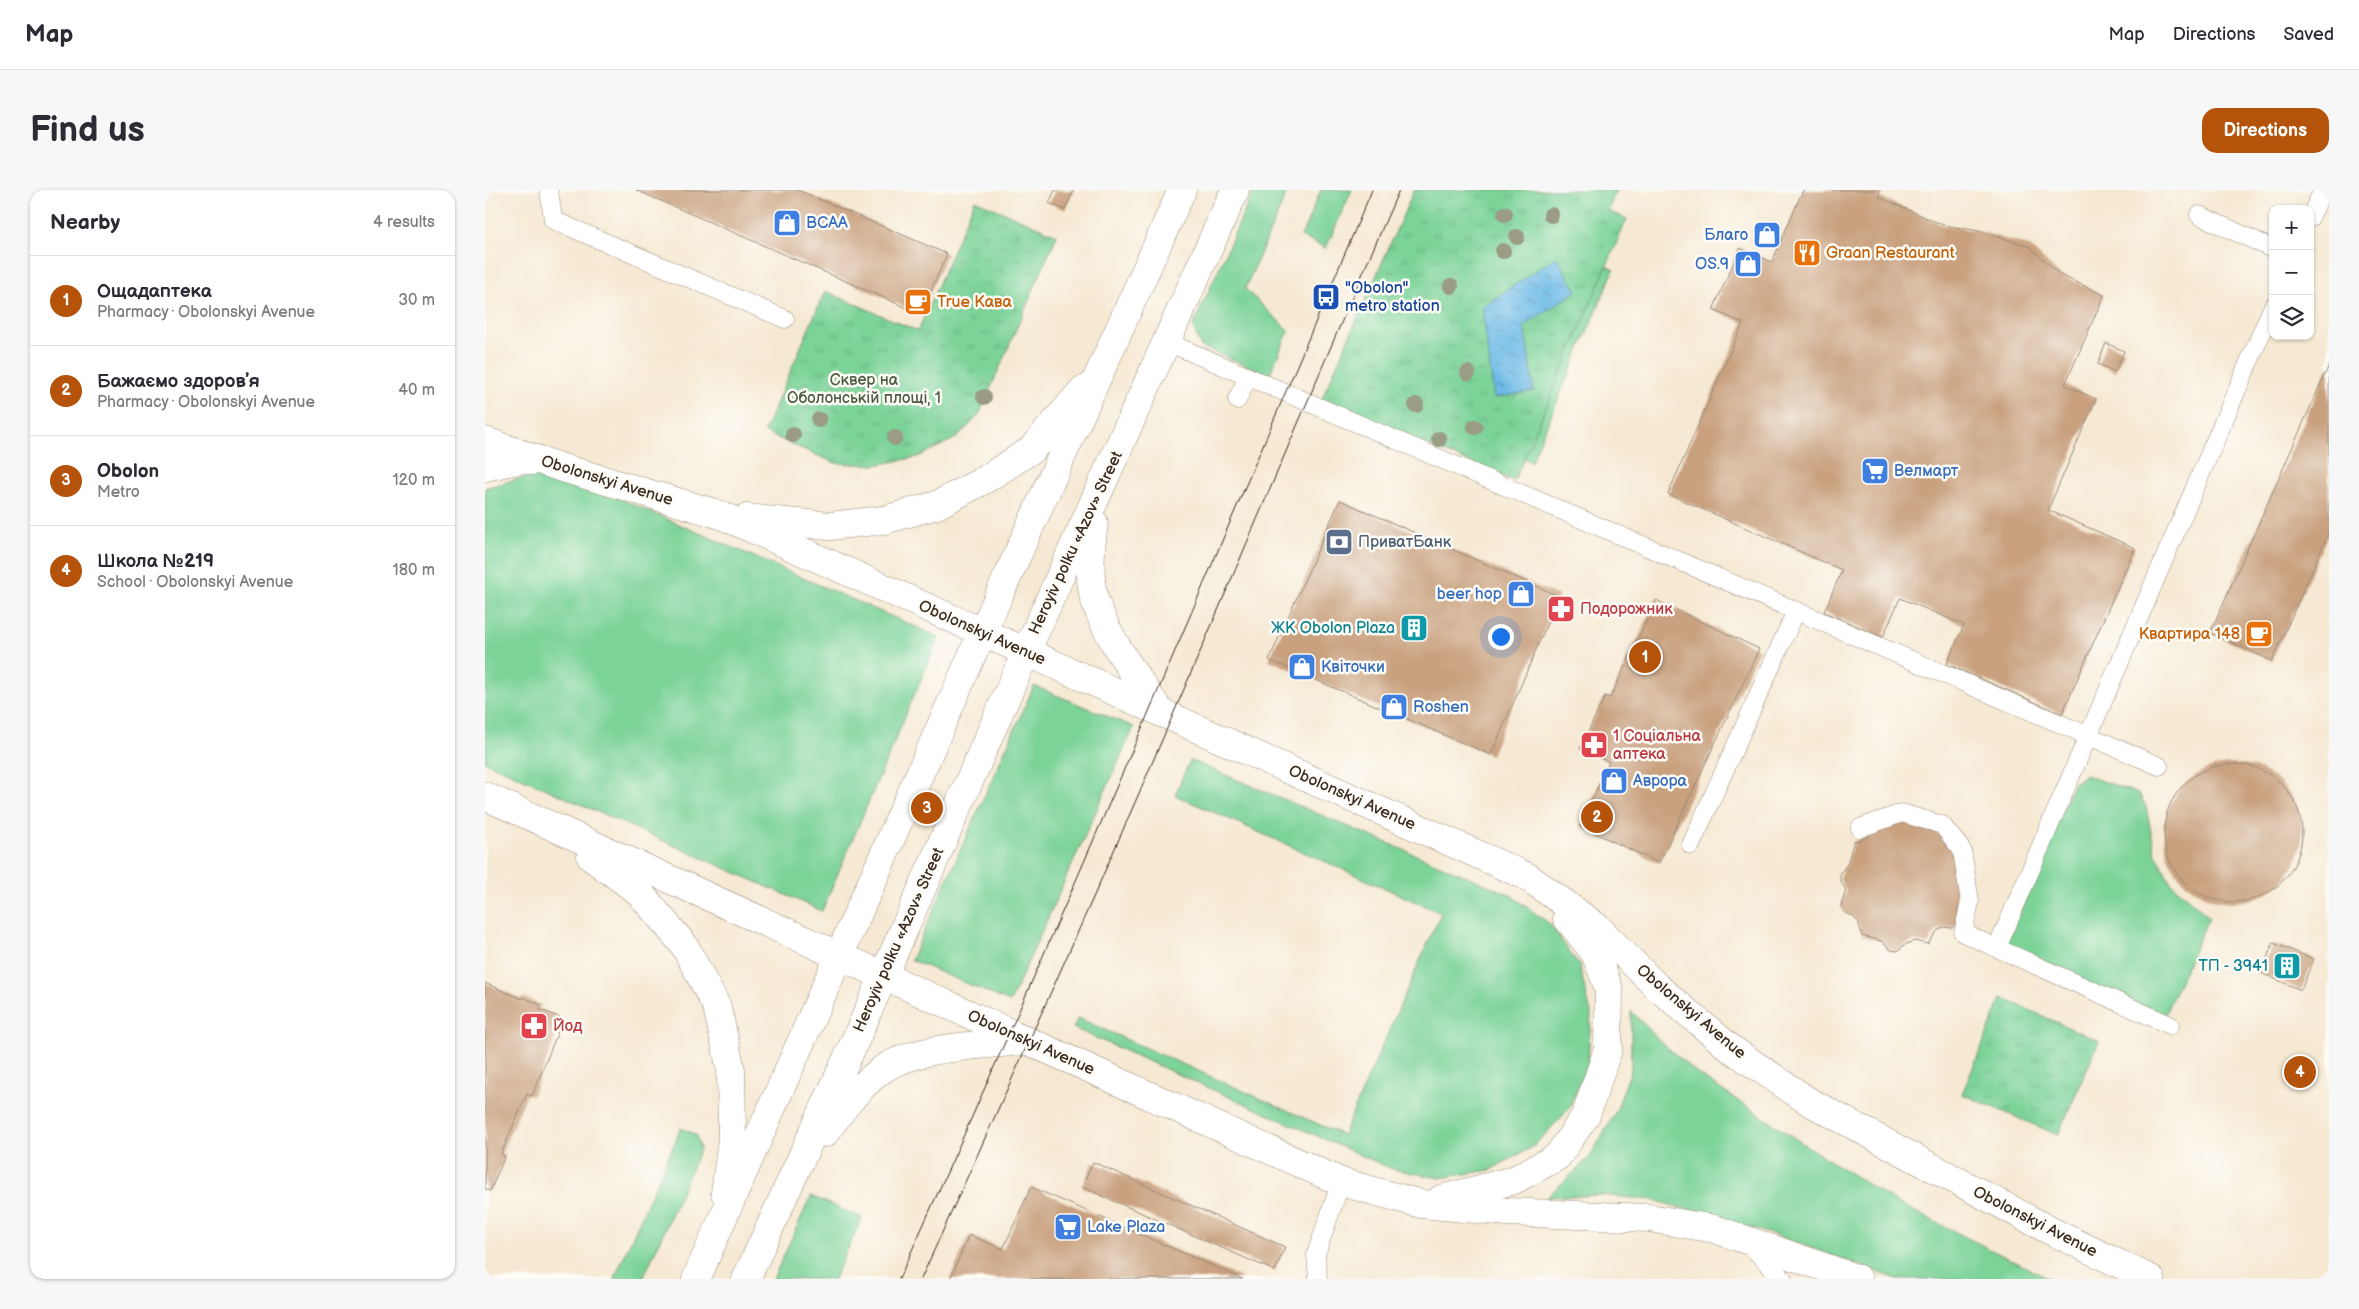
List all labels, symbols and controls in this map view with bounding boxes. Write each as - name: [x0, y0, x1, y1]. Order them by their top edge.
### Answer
- text: Map: [25, 20, 73, 49]
- text: Map: [2109, 24, 2145, 45]
- text: Directions: [2173, 24, 2255, 45]
- text: Saved: [2283, 24, 2334, 45]
- button: Directions: [2202, 108, 2329, 153]
- text: Find us: [30, 109, 145, 152]
- map controls: [2269, 205, 2314, 340]
- button: +: [2269, 205, 2314, 250]
- shop icon: BCAA: [772, 208, 802, 238]
- text: Nearby: [50, 210, 120, 235]
- text: 4 results: [373, 213, 435, 232]
- place label: BCAA: [806, 214, 848, 233]
- shop icon: Благо: [1752, 220, 1782, 250]
- place label: Благо: [1704, 226, 1748, 245]
- restaurant icon: Graan Restaurant: [1792, 238, 1822, 268]
- place label: Graan Restaurant: [1826, 244, 1955, 263]
- shop icon: OS.9: [1733, 249, 1763, 279]
- button: −: [2269, 250, 2314, 295]
- place label: OS.9: [1695, 255, 1729, 274]
- place label: "Obolon" metro station: [1345, 279, 1440, 316]
- text: Ощадаптека: [97, 280, 212, 303]
- bus stop icon: "Obolon" metro station: [1311, 282, 1341, 312]
- cafe icon: True Кава: [903, 287, 933, 317]
- text: 1: [63, 291, 69, 310]
- text: 30 m: [398, 291, 435, 310]
- place label: True Кава: [937, 293, 1012, 312]
- button: layers: [2269, 295, 2314, 340]
- text: Pharmacy · Obolonskyi Avenue: [97, 303, 315, 322]
- text: Бажаємо здоровʼя: [97, 370, 260, 393]
- park label: Сквер на Оболонській площі, 1: [787, 371, 941, 408]
- text: 2: [61, 381, 71, 400]
- text: 40 m: [398, 381, 435, 400]
- text: Pharmacy · Obolonskyi Avenue: [97, 393, 315, 412]
- street label: Heroyiv polku «Azov» Street: [1025, 448, 1127, 638]
- street label: Obolonskyi Avenue: [539, 452, 676, 510]
- supermarket icon: Велмарт: [1860, 456, 1890, 486]
- text: Obolon: [97, 460, 159, 483]
- place label: Велмарт: [1894, 462, 1959, 481]
- text: 3: [61, 471, 71, 490]
- text: 120 m: [392, 471, 435, 490]
- text: Metro: [97, 483, 140, 502]
- bank icon: ПриватБанк: [1324, 527, 1354, 557]
- place label: ПриватБанк: [1358, 533, 1452, 552]
- text: Школа №219: [97, 550, 214, 573]
- text: 4: [61, 561, 71, 580]
- text: 180 m: [393, 561, 435, 580]
- text: School · Obolonskyi Avenue: [97, 573, 293, 592]
- shop icon: beer hop: [1506, 579, 1536, 609]
- place label: beer hop: [1437, 585, 1502, 604]
- pharmacy icon: Подорожник: [1546, 594, 1576, 624]
- street label: Obolonskyi Avenue: [916, 596, 1049, 670]
- place label: Подорожник: [1580, 600, 1673, 619]
- building icon: ЖК Obolon Plaza: [1399, 613, 1429, 643]
- place label: ЖК Obolon Plaza: [1271, 619, 1395, 638]
- cafe icon: Квартира 148: [2244, 619, 2274, 649]
- your location: [1488, 624, 1514, 650]
- place label: Квартира 148: [2139, 625, 2240, 644]
- pin: 1: [1629, 638, 1661, 676]
- shop icon: Квіточки: [1287, 652, 1317, 682]
- place label: Квіточки: [1321, 658, 1385, 677]
- shop icon: Roshen: [1379, 692, 1409, 722]
- place label: Roshen: [1413, 698, 1469, 717]
- place label: 1 Соціальна аптека: [1613, 727, 1702, 764]
- pharmacy icon: 1 Соціальна аптека: [1579, 730, 1609, 760]
- street label: Obolonskyi Avenue: [1286, 761, 1419, 835]
- shop icon: Аврора: [1599, 766, 1629, 796]
- place label: Аврора: [1632, 772, 1687, 791]
- pin: 3: [911, 789, 943, 827]
- pin: 2: [1581, 798, 1613, 836]
- street label: Heroyiv polku «Azov» Street: [850, 845, 948, 1035]
- building icon: ТП - 3941: [2272, 951, 2302, 981]
- place label: ТП - 3941: [2198, 957, 2268, 976]
- street label: Obolonskyi Avenue: [1632, 961, 1750, 1064]
- street label: Obolonskyi Avenue: [965, 1006, 1098, 1080]
- pharmacy icon: Йод: [519, 1011, 549, 1041]
- place label: Йод: [553, 1017, 583, 1036]
- pin: 4: [2284, 1053, 2316, 1091]
- street label: Obolonskyi Avenue: [1970, 1182, 2101, 1262]
- supermarket icon: Lake Plaza: [1053, 1212, 1083, 1242]
- place label: Lake Plaza: [1087, 1218, 1165, 1237]

